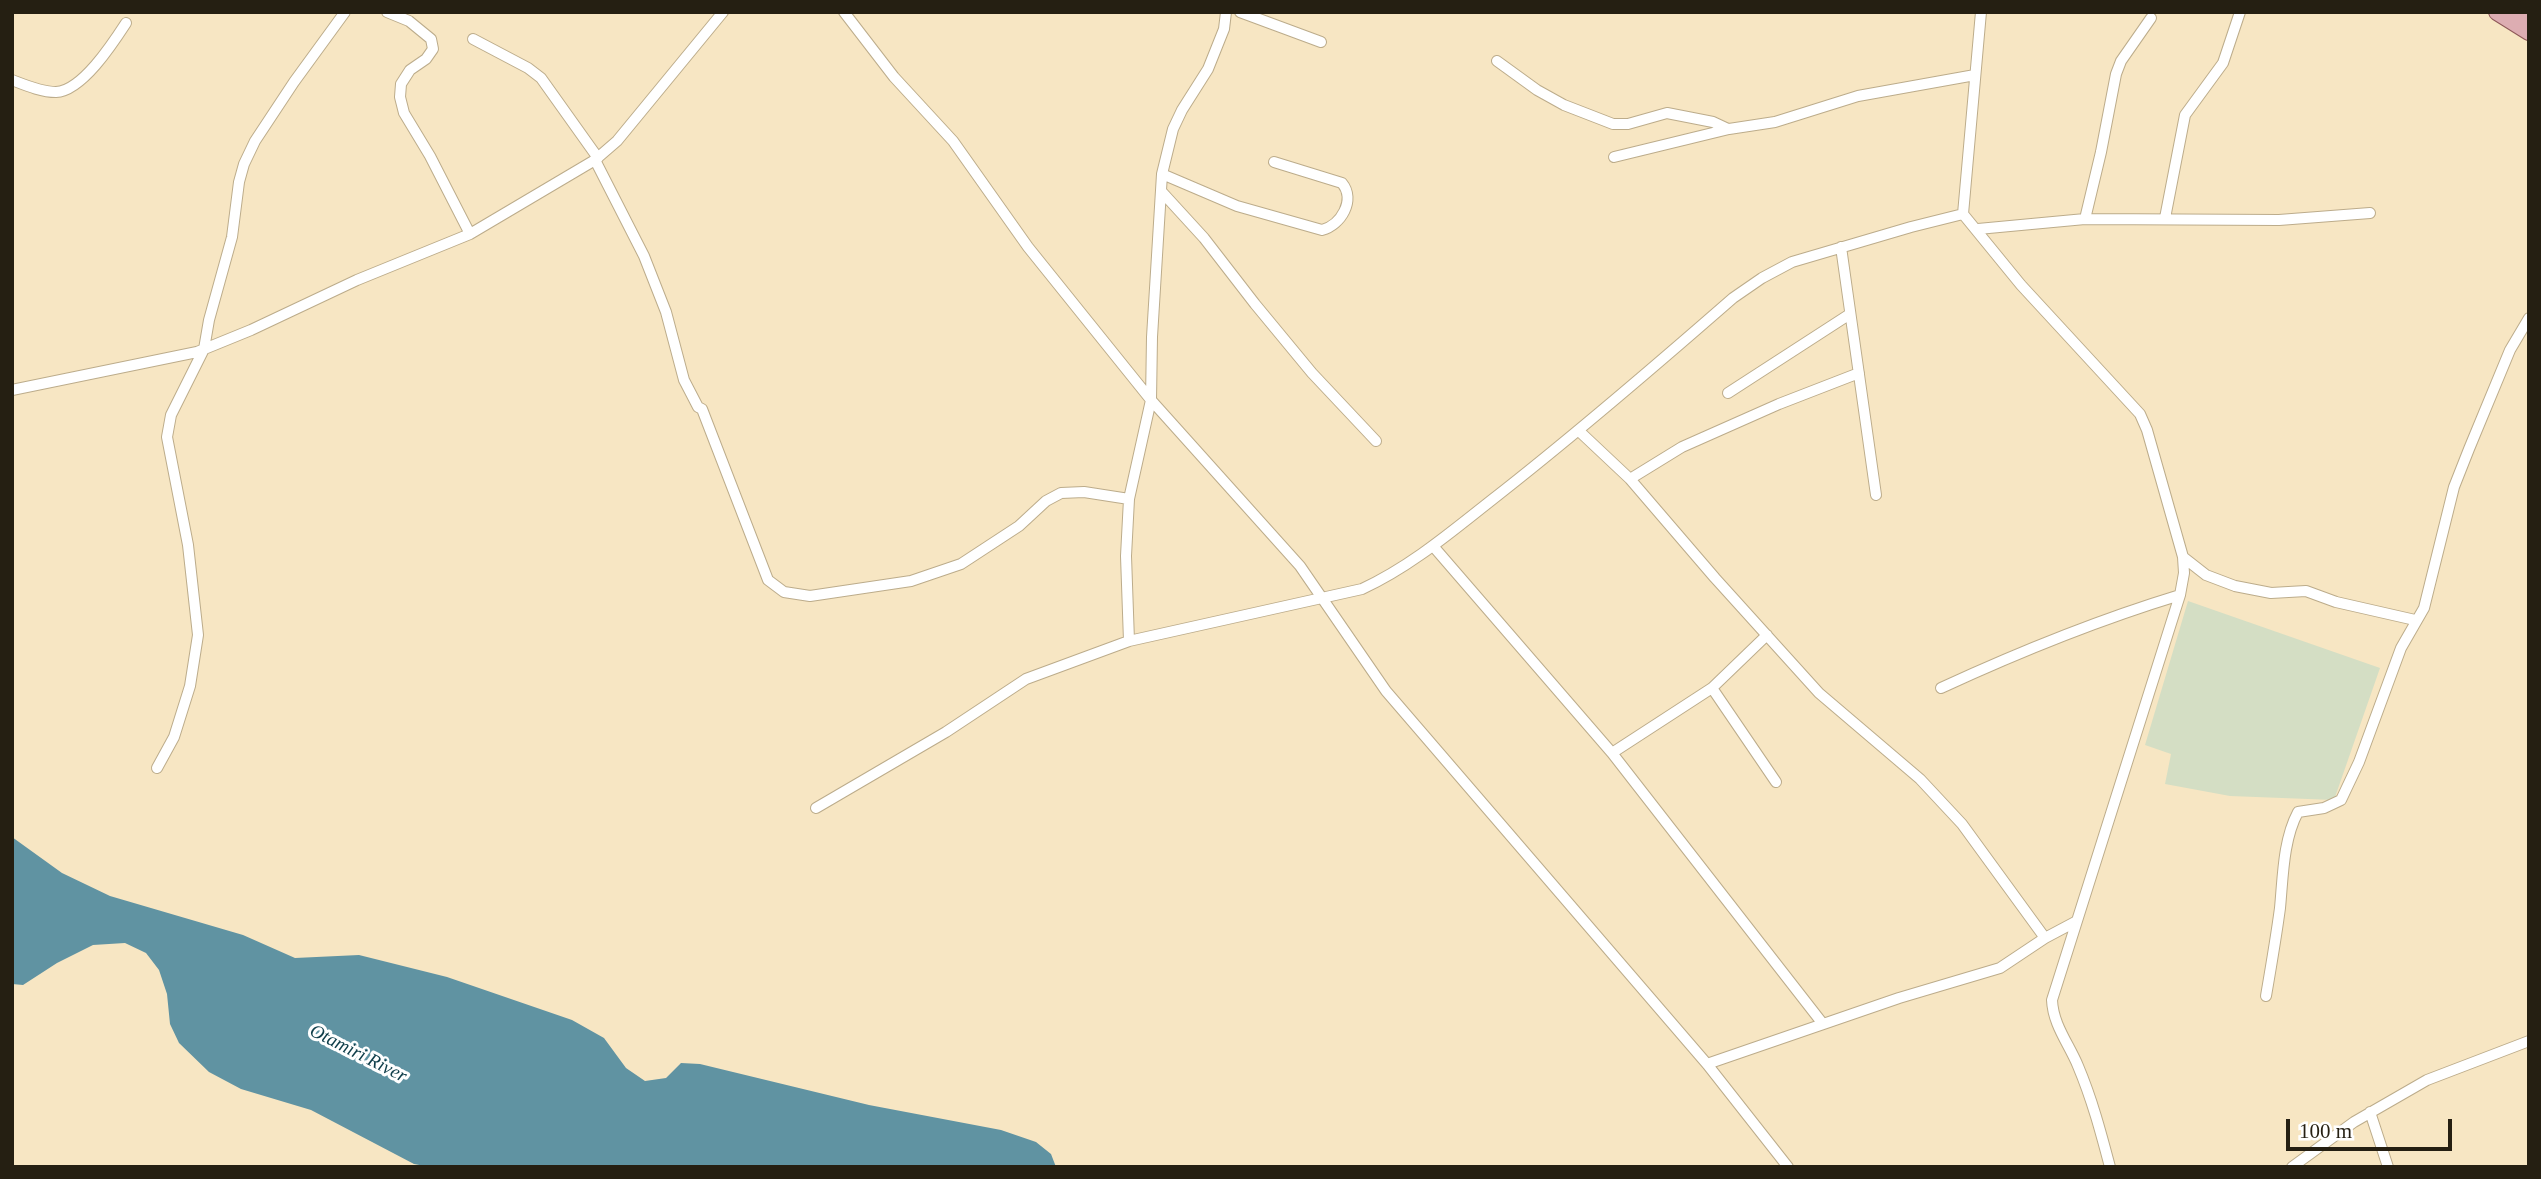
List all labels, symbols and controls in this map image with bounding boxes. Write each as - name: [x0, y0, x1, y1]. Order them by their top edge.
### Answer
- water label: Otamiri River: [306, 1020, 410, 1088]
- scale bar: [2289, 1106, 2455, 1150]
- text: 100 m: [2299, 1119, 2352, 1143]

